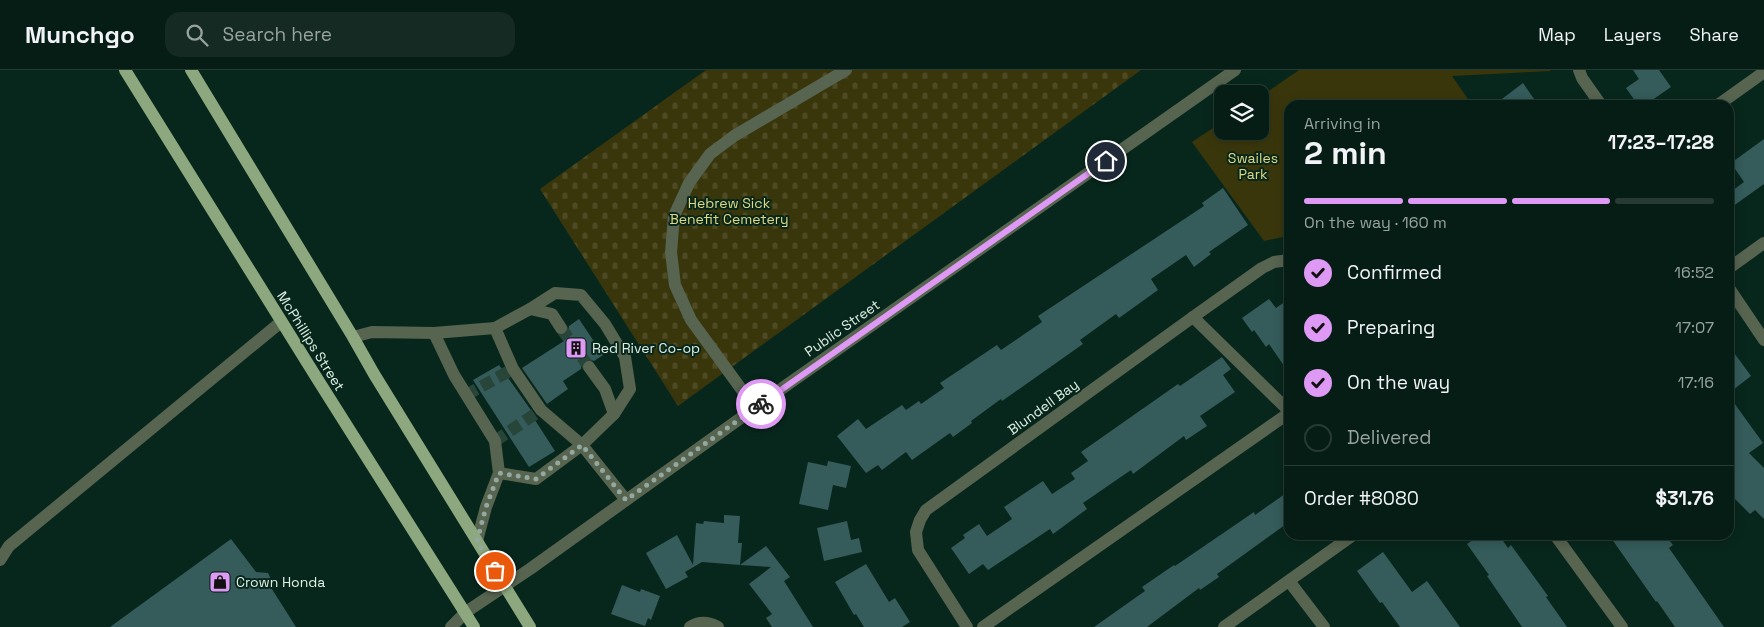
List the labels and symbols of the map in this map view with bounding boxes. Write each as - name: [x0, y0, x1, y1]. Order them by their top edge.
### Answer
- pin: [1085, 140, 1127, 182]
- park label: Swailes Park: [1228, 149, 1278, 183]
- park label: Hebrew Sick Benefit Cemetery: [669, 194, 789, 228]
- street label: McPhillips Street: [273, 288, 349, 394]
- street label: Public Street: [801, 296, 883, 360]
- building icon: Red River Co-op: [564, 336, 588, 360]
- place label: Red River Co-op: [592, 339, 700, 357]
- street label: Blundell Bay: [1004, 375, 1082, 439]
- courier: [736, 379, 786, 429]
- pin: [474, 550, 516, 592]
- shop icon: Crown Honda: [208, 570, 232, 594]
- place label: Crown Honda: [236, 573, 325, 591]

